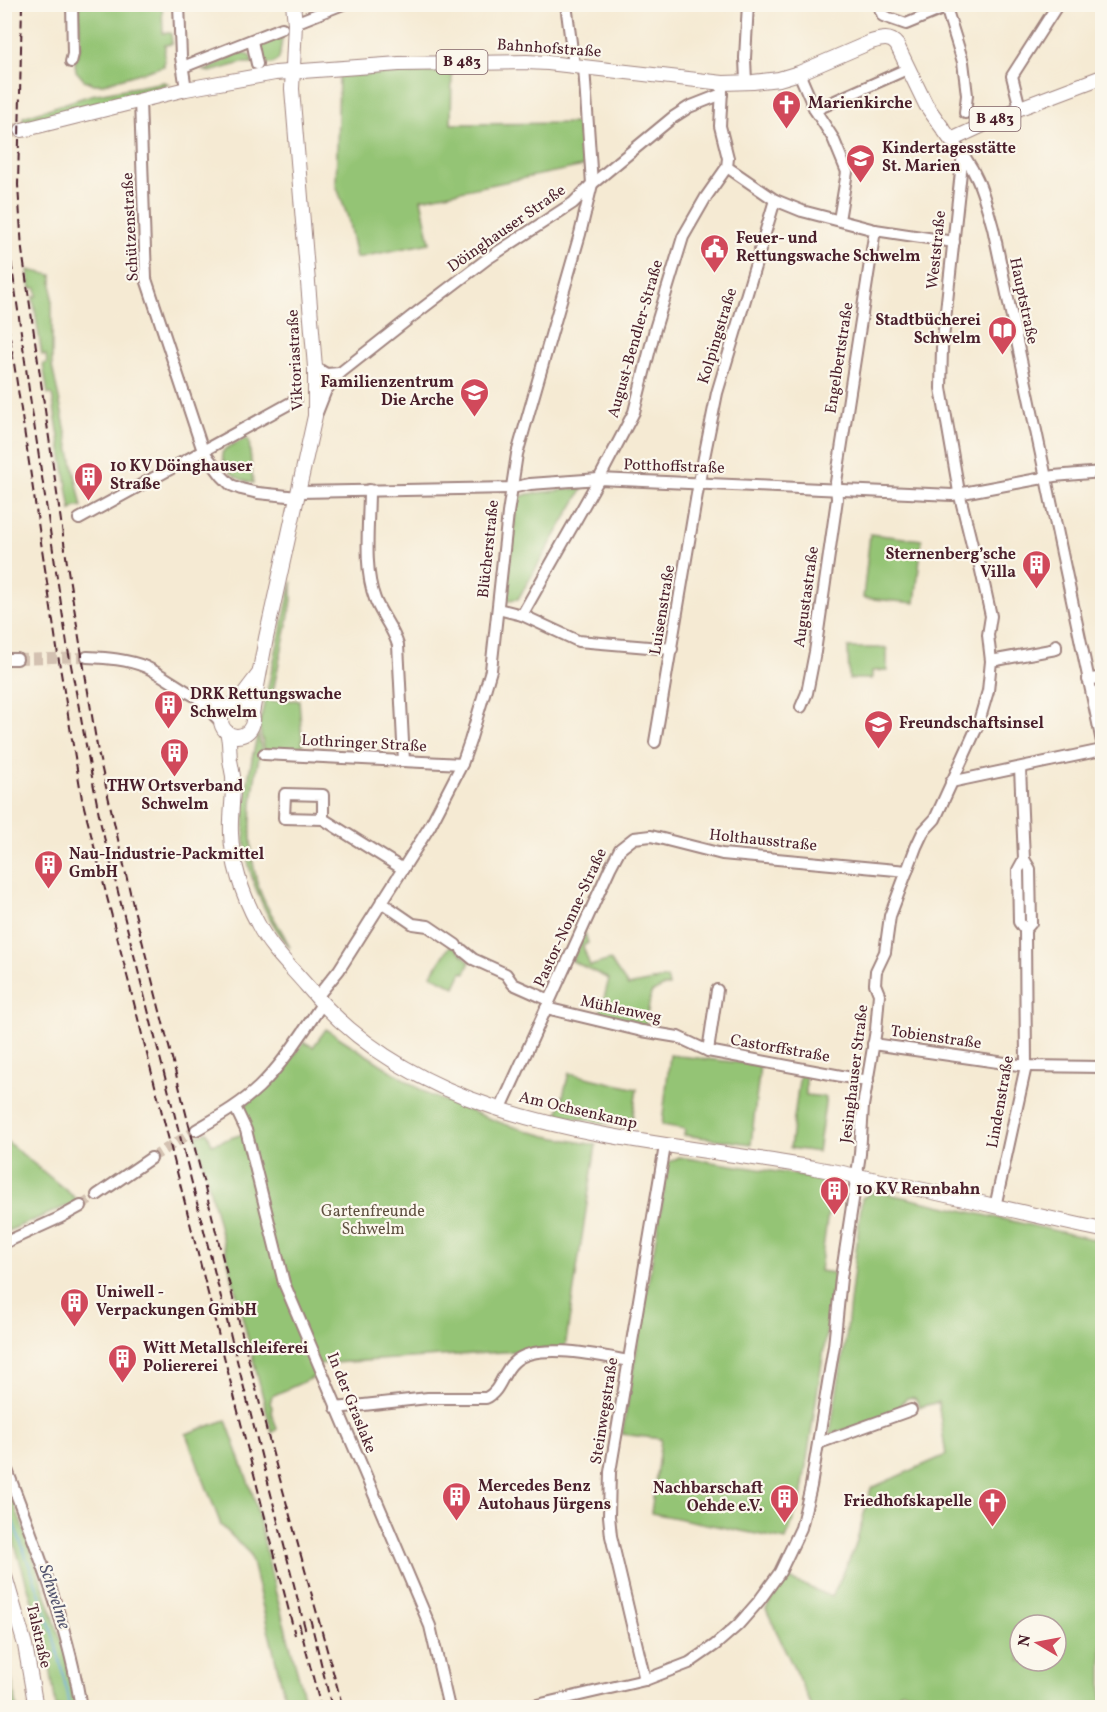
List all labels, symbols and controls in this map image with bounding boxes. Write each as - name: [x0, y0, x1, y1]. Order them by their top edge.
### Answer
- street label: Bahnhofstraße: [496, 34, 602, 64]
- road number: B 483: [436, 50, 488, 74]
- church icon: Marienkirche: [771, 88, 803, 130]
- place label: Marienkirche: [808, 93, 912, 115]
- road number: B 483: [970, 107, 1020, 131]
- place label: Kindertagesstätte St. Marien: [882, 138, 1016, 178]
- school or university icon: Kindertagesstätte St. Marien: [845, 142, 877, 184]
- street label: Schützenstraße: [117, 172, 145, 282]
- street label: Döinghauser Straße: [443, 180, 571, 278]
- street label: Weststraße: [922, 210, 952, 290]
- place label: Feuer- und Rettungswache Schwelm: [736, 228, 920, 268]
- public building icon: Feuer- und Rettungswache Schwelm: [699, 232, 731, 274]
- street label: Hauptstraße: [1003, 256, 1043, 346]
- street label: August-Bendler-Straße: [603, 257, 669, 421]
- street label: Kolpingstraße: [693, 285, 743, 387]
- street label: Engelbertstraße: [820, 301, 860, 415]
- street label: Viktoriastraße: [282, 309, 310, 411]
- place label: Stadtbücherei Schwelm: [875, 310, 981, 350]
- library icon: Stadtbücherei Schwelm: [986, 314, 1018, 356]
- place label: Familienzentrum Die Arche: [320, 372, 454, 412]
- school or university icon: Familienzentrum Die Arche: [459, 376, 491, 418]
- street label: Potthoffstraße: [623, 454, 725, 480]
- place label: 10 KV Döinghauser Straße: [110, 456, 253, 496]
- building icon: 10 KV Döinghauser Straße: [73, 460, 105, 502]
- street label: Blücherstraße: [473, 499, 505, 599]
- place label: Sternenberg’sche Villa: [885, 544, 1016, 584]
- street label: Augustastraße: [789, 545, 825, 649]
- building icon: Sternenberg’sche Villa: [1021, 548, 1053, 590]
- street label: Luisenstraße: [645, 563, 681, 657]
- place label: DRK Rettungswache Schwelm: [190, 684, 342, 724]
- building icon: DRK Rettungswache Schwelm: [153, 688, 185, 730]
- school or university icon: Freundschaftsinsel: [862, 708, 894, 750]
- place label: Freundschaftsinsel: [899, 713, 1044, 735]
- street label: Lothringer Straße: [301, 730, 427, 758]
- building icon: THW Ortsverband Schwelm: [159, 736, 191, 778]
- place label: THW Ortsverband Schwelm: [107, 776, 244, 816]
- street label: Holthausstraße: [708, 824, 818, 858]
- place label: Nau-Industrie-Packmittel GmbH: [69, 844, 265, 884]
- street label: Pastor-Nonne-Straße: [529, 845, 613, 991]
- building icon: Nau-Industrie-Packmittel GmbH: [32, 848, 64, 890]
- street label: Mühlenweg: [578, 991, 664, 1029]
- street label: Jesinghauser Straße: [836, 1003, 874, 1145]
- street label: Tobienstraße: [889, 1021, 983, 1055]
- street label: Castorffstraße: [728, 1029, 832, 1069]
- street label: Lindenstraße: [982, 1054, 1020, 1150]
- street label: Am Ochsenkamp: [517, 1087, 639, 1135]
- building icon: 10 KV Rennbahn: [819, 1174, 851, 1216]
- place label: 10 KV Rennbahn: [856, 1179, 981, 1201]
- park label: Gartenfreunde Schwelm: [321, 1201, 425, 1241]
- place label: Uniwell - Verpackungen GmbH: [96, 1282, 257, 1322]
- building icon: Uniwell - Verpackungen GmbH: [59, 1286, 91, 1328]
- place label: Witt Metallschleiferei Poliererei: [143, 1338, 309, 1378]
- building icon: Witt Metallschleiferei Poliererei: [106, 1342, 138, 1384]
- street label: In der Graslake: [321, 1349, 381, 1457]
- street label: Steinwegstraße: [586, 1356, 624, 1466]
- place label: Mercedes Benz Autohaus Jürgens: [478, 1476, 611, 1516]
- place label: Nachbarschaft Oehde e.V.: [653, 1478, 763, 1518]
- building icon: Mercedes Benz Autohaus Jürgens: [441, 1480, 473, 1522]
- building icon: Nachbarschaft Oehde e.V.: [768, 1482, 800, 1524]
- church icon: Friedhofskapelle: [977, 1486, 1009, 1528]
- place label: Friedhofskapelle: [844, 1491, 972, 1513]
- water label: Schwelme: [32, 1561, 76, 1633]
- street label: Talstraße: [20, 1602, 56, 1670]
- north arrow: [1008, 1613, 1068, 1673]
- text: N: [1013, 1633, 1037, 1648]

